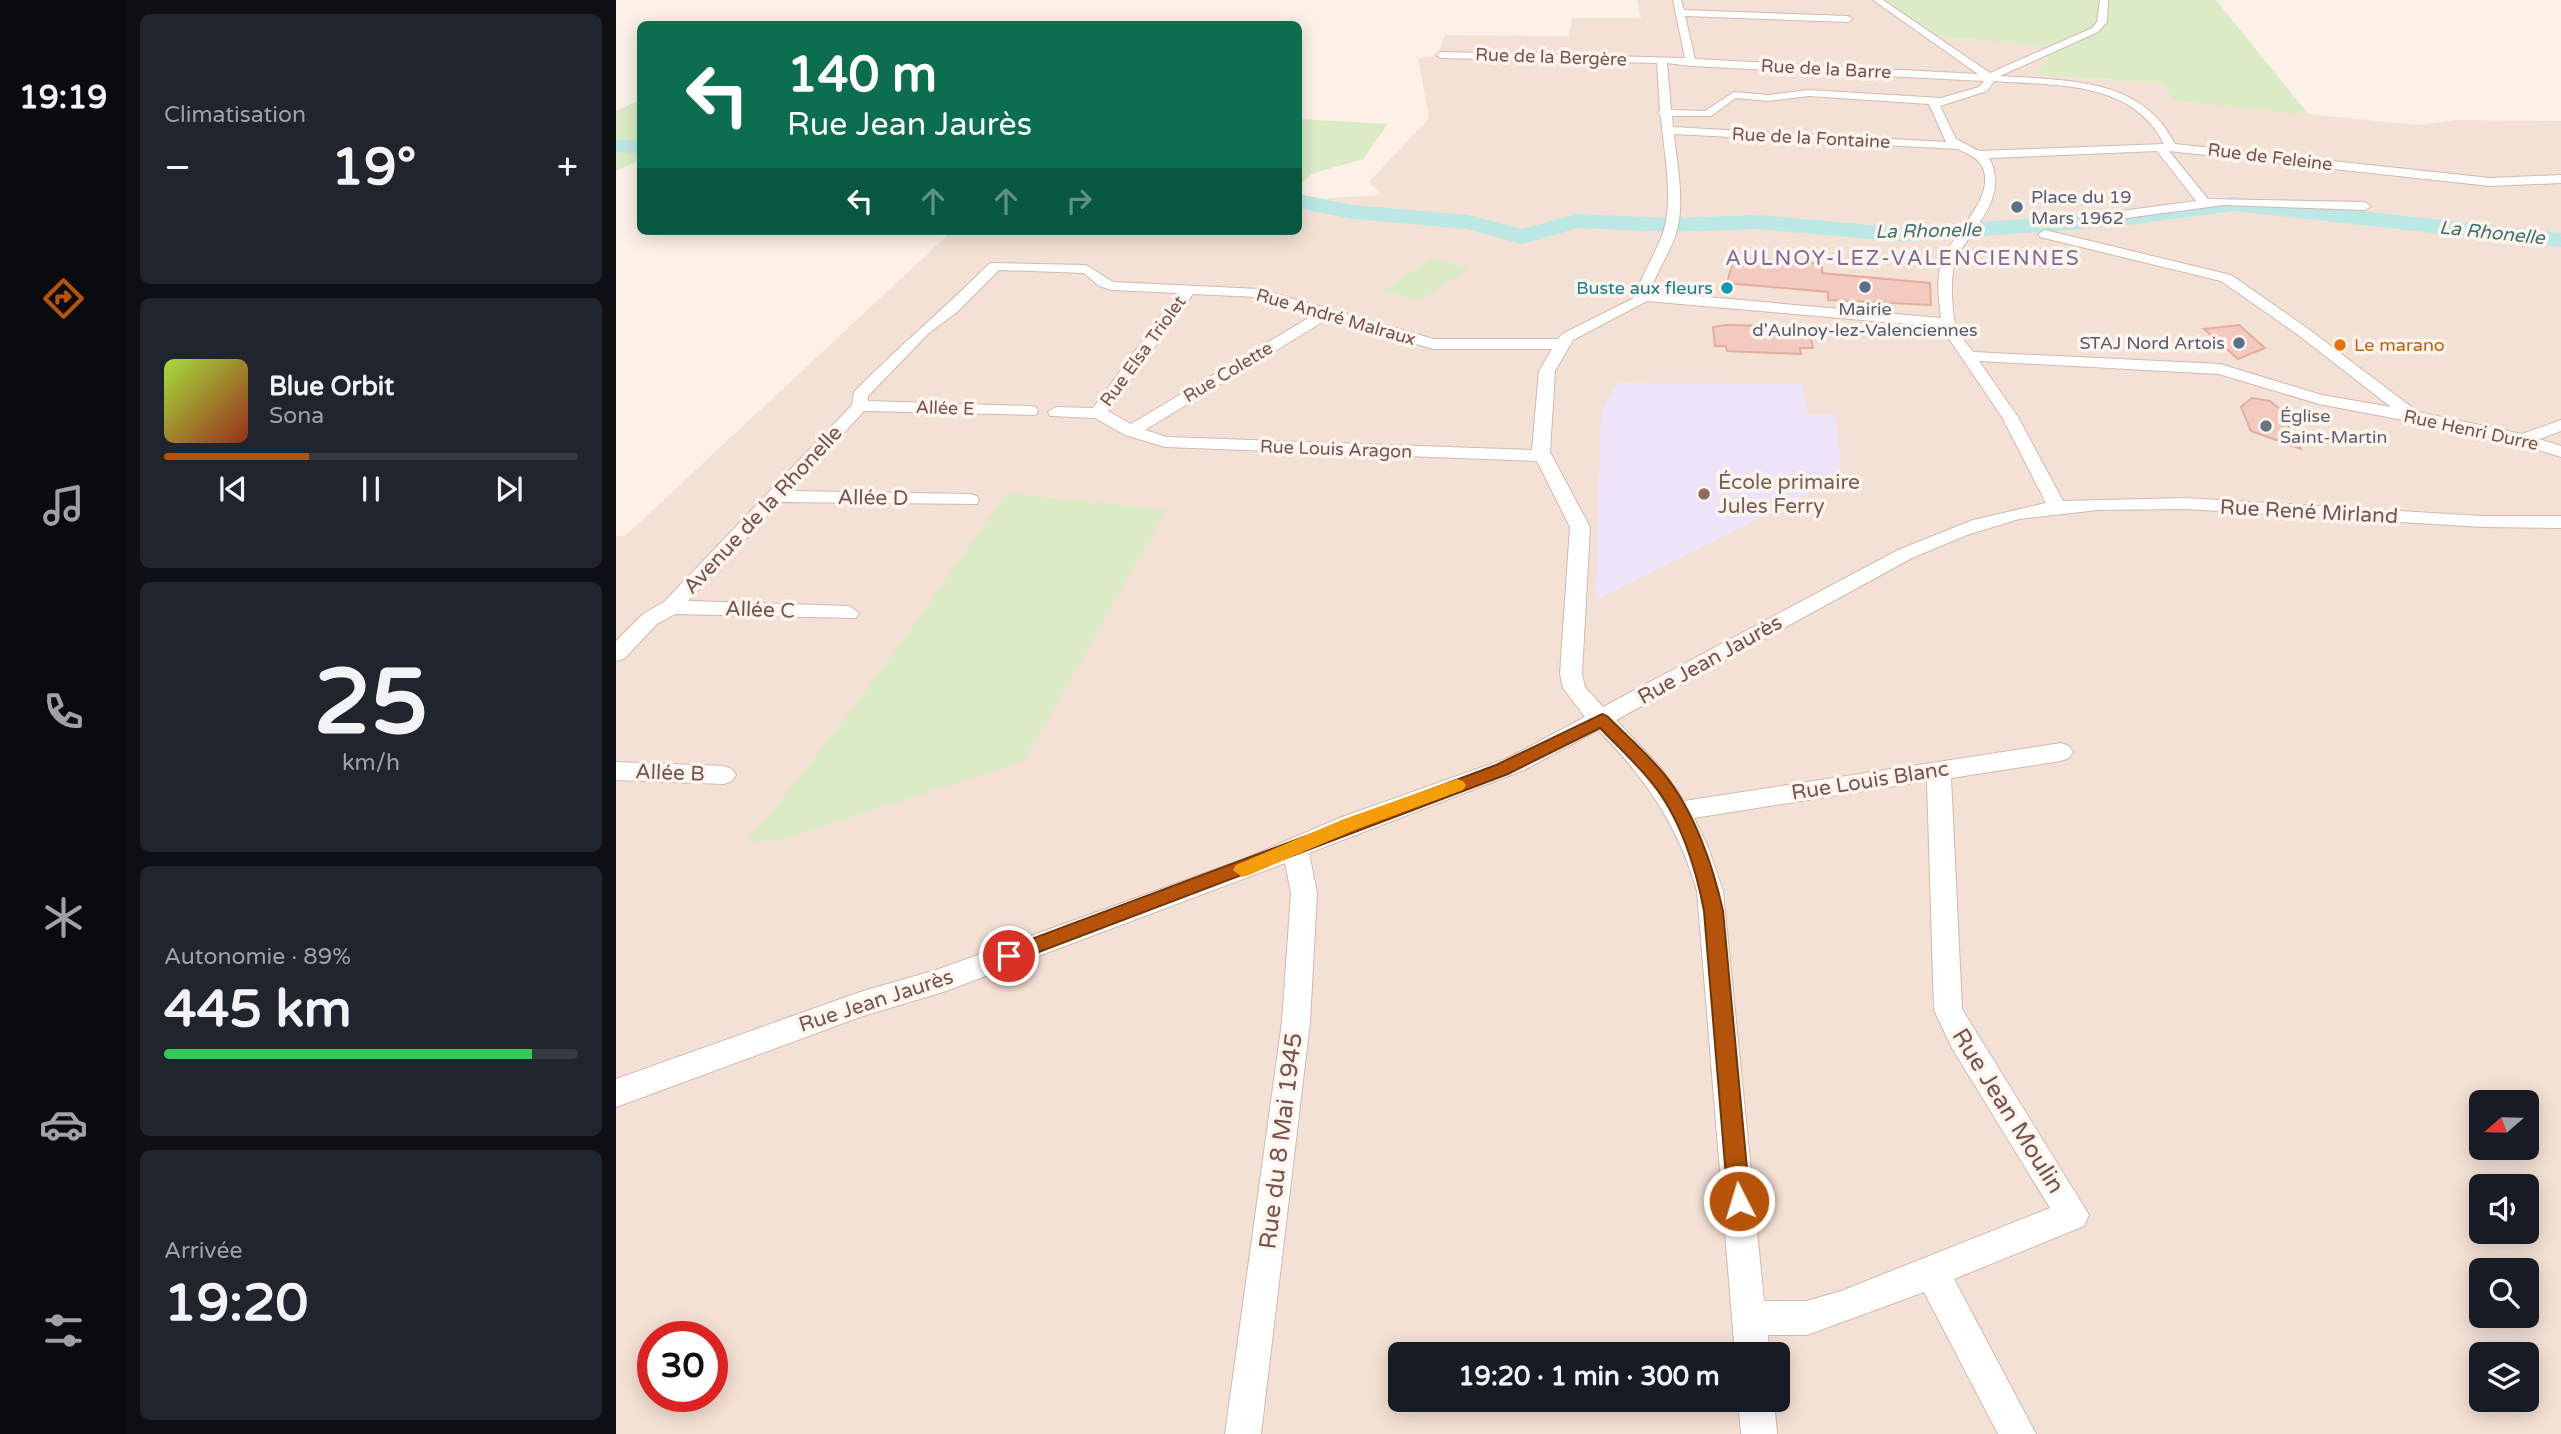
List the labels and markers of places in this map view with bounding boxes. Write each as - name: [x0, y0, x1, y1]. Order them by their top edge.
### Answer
- place label: Place du 19 Mars 1962: [2031, 186, 2132, 229]
- marker: Place du 19 Mars 1962: [2009, 199, 2025, 215]
- place label: Buste aux fleurs: [1576, 277, 1713, 299]
- marker: Mairie d'Aulnoy-lez-Valenciennes: [1857, 279, 1873, 295]
- marker: Buste aux fleurs: [1719, 280, 1735, 296]
- place label: Mairie d'Aulnoy-lez-Valenciennes: [1752, 298, 1978, 341]
- place label: STAJ Nord Artois: [2079, 332, 2225, 354]
- place label: Le marano: [2354, 334, 2445, 356]
- marker: STAJ Nord Artois: [2231, 335, 2247, 351]
- marker: Le marano: [2332, 337, 2348, 353]
- place label: Église Saint-Martin: [2280, 405, 2387, 448]
- marker: Église Saint-Martin: [2258, 418, 2274, 434]
- place label: École primaire Jules Ferry: [1718, 470, 1860, 519]
- marker: École primaire Jules Ferry: [1696, 486, 1712, 502]
- pin: [979, 926, 1039, 986]

